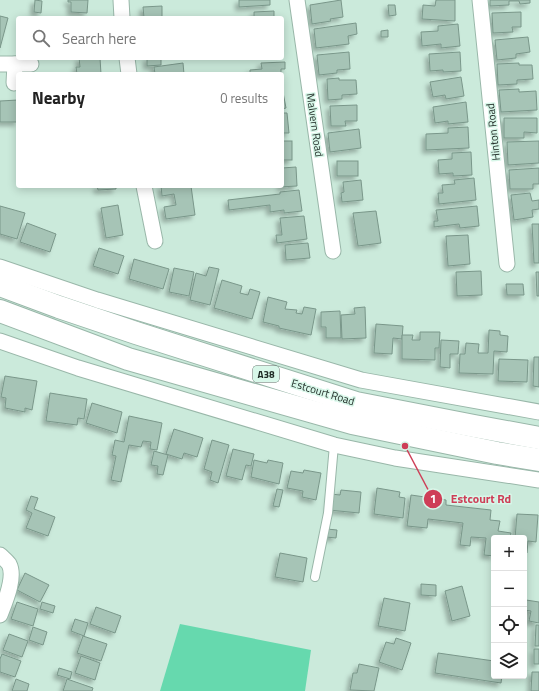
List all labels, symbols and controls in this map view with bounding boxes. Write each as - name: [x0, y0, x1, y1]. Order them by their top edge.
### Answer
- search box: [16, 16, 284, 60]
- icon: search: [30, 27, 52, 49]
- text: Search here: [62, 27, 136, 50]
- text: Nearby: [32, 85, 85, 111]
- text: 0 results: [220, 88, 268, 108]
- street label: Malvern Road: [303, 92, 327, 158]
- street label: Hinton Road: [482, 102, 504, 161]
- road number: A38: [253, 366, 279, 382]
- street label: Estcourt Road: [289, 375, 357, 409]
- callout: Estcourt Rd: [423, 487, 519, 511]
- text: 1: [430, 489, 436, 508]
- text: Estcourt Rd: [451, 489, 511, 508]
- map controls: [491, 535, 527, 679]
- button: +: [491, 535, 527, 571]
- button: −: [491, 571, 527, 607]
- button: locate: [491, 607, 527, 643]
- button: layers: [491, 643, 527, 679]

